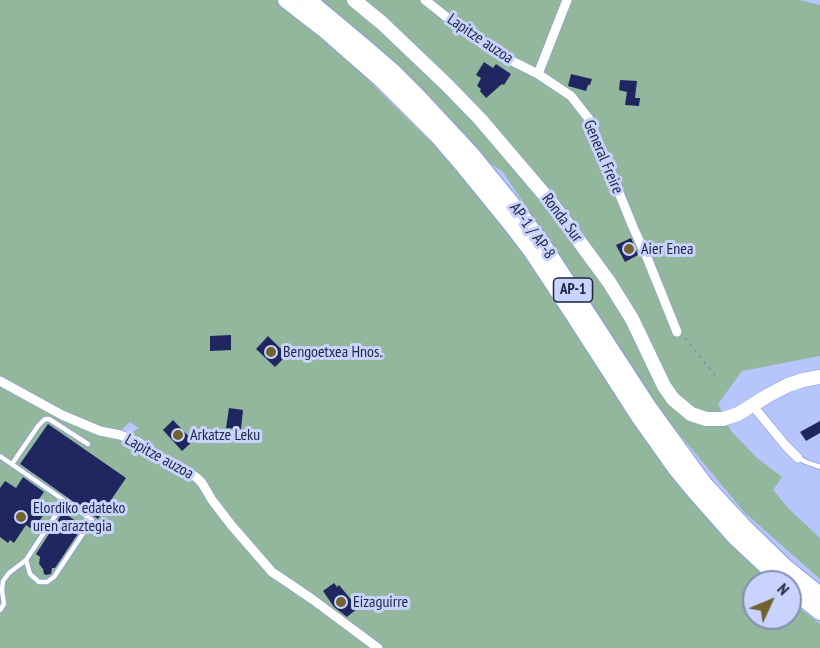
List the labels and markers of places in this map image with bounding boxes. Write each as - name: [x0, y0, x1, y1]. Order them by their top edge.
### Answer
- place label: Aier Enea: [641, 239, 693, 259]
- marker: Aier Enea: [622, 242, 636, 256]
- place label: Bengoetxea Hnos.: [283, 342, 382, 362]
- marker: Bengoetxea Hnos.: [264, 345, 278, 359]
- place label: Arkatze Leku: [190, 425, 260, 445]
- marker: Arkatze Leku: [171, 428, 185, 442]
- place label: Elordiko edateko uren araztegia: [33, 498, 125, 536]
- marker: Elordiko edateko uren araztegia: [14, 510, 28, 524]
- place label: Eizaguirre: [353, 592, 408, 612]
- marker: Eizaguirre: [334, 595, 348, 609]

